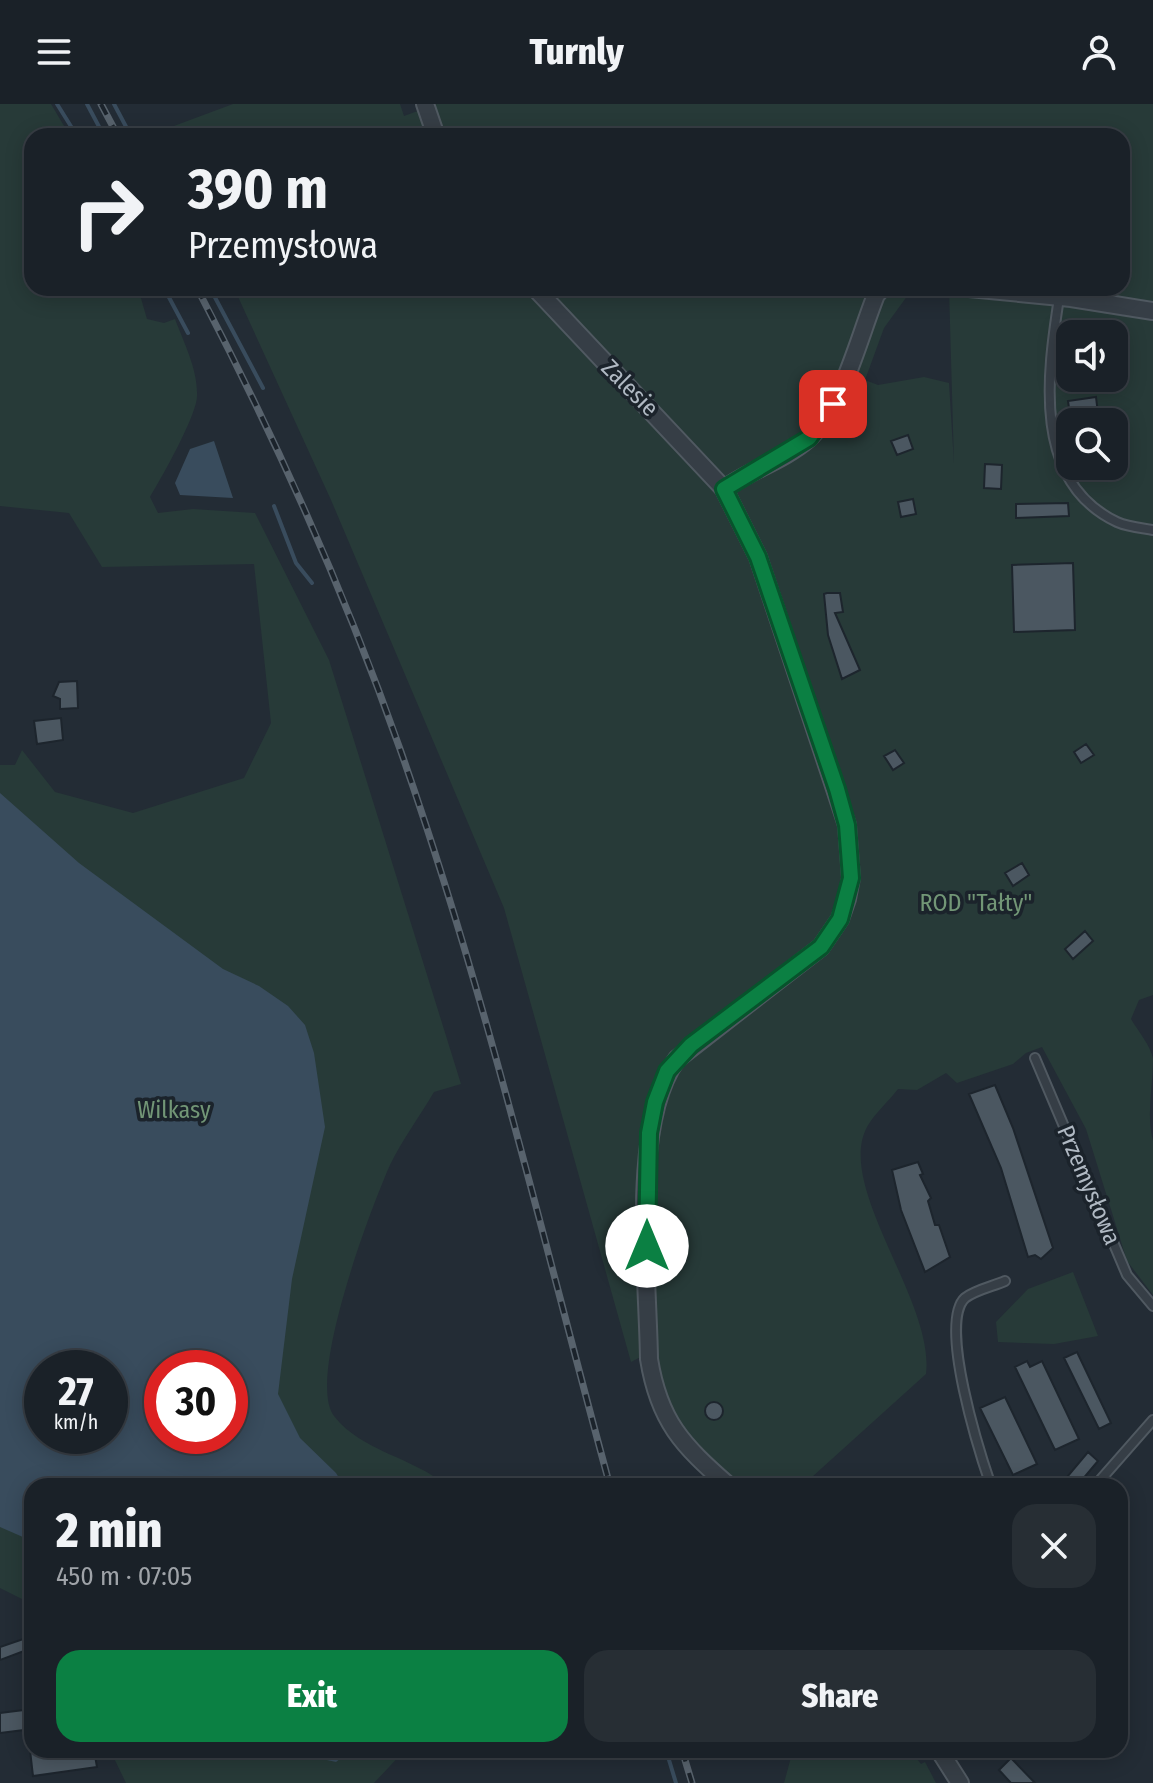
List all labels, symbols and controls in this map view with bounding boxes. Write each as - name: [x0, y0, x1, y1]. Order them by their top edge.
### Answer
- icon: menu: [32, 30, 76, 74]
- text: Turnly: [529, 30, 624, 74]
- icon: person: [1077, 30, 1121, 74]
- text: 390 m: [188, 156, 328, 223]
- icon: right: [56, 160, 160, 264]
- text: Przemysłowa: [188, 224, 378, 268]
- map controls: [1056, 320, 1128, 480]
- button: sound: [1056, 320, 1128, 392]
- street label: Zalesie: [596, 354, 664, 422]
- pin: [799, 370, 867, 438]
- icon: arrive: [811, 382, 855, 426]
- button: search: [1056, 408, 1128, 480]
- park label: ROD "Tałty": [920, 889, 1032, 917]
- park label: Wilkasy: [137, 1096, 211, 1124]
- street label: Przemysłowa: [1051, 1121, 1127, 1249]
- position arrow: [605, 1204, 689, 1288]
- speed limit sign: 30: [144, 1350, 248, 1454]
- text: 27: [58, 1368, 94, 1416]
- text: km/h: [54, 1410, 98, 1434]
- text: 2 min: [56, 1502, 162, 1560]
- button: close: [1012, 1504, 1096, 1588]
- text: 450 m · 07:05: [56, 1561, 192, 1592]
- button: Exit: [56, 1650, 568, 1742]
- button: Share: [584, 1650, 1096, 1742]

